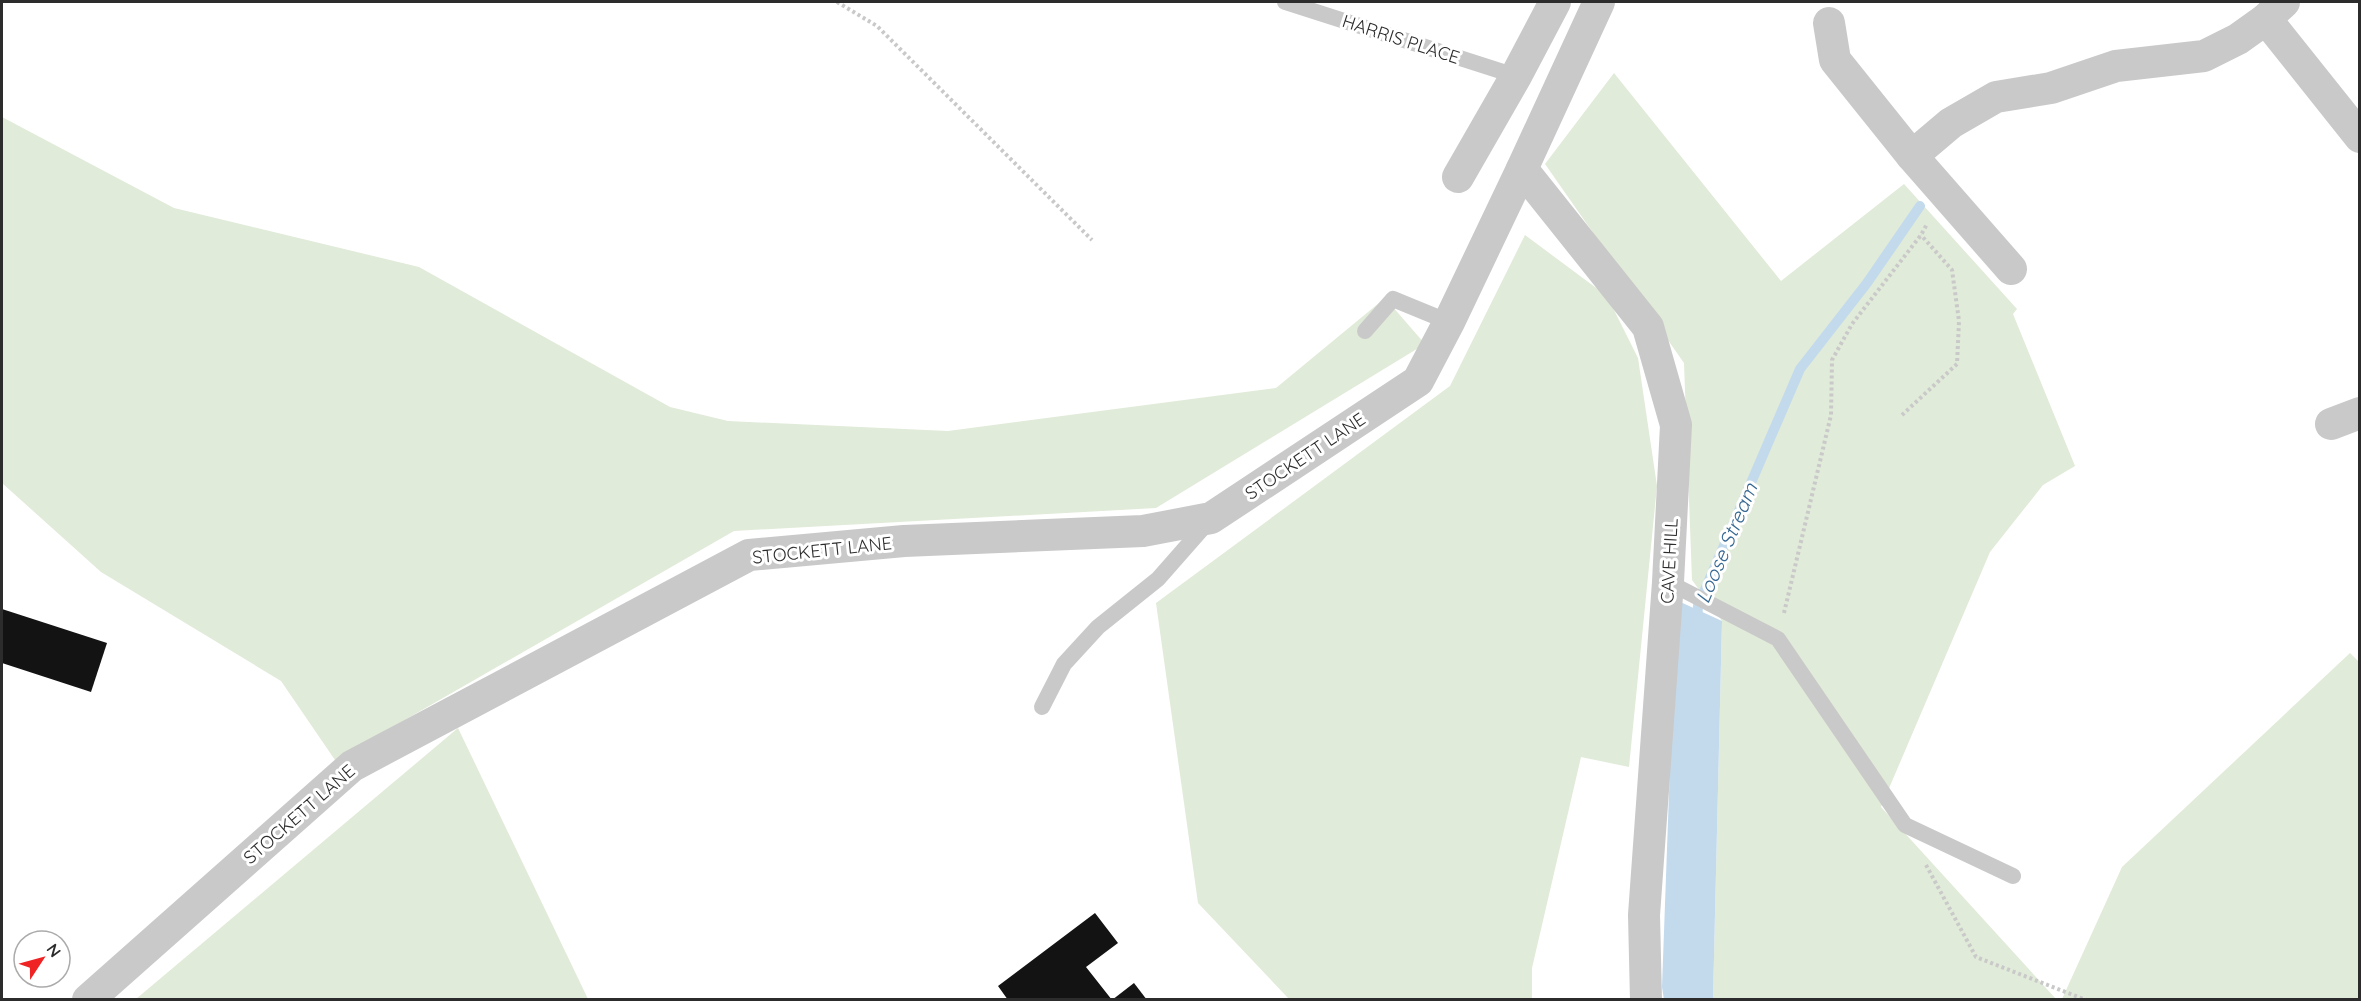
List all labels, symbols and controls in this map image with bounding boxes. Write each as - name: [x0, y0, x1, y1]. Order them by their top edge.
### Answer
- street label: HARRIS PLACE: [1339, 9, 1463, 69]
- street label: STOCKETT LANE: [1240, 407, 1370, 505]
- water label: Loose Stream: [1689, 479, 1763, 607]
- street label: CAVE HILL: [1655, 517, 1683, 604]
- street label: STOCKETT LANE: [751, 531, 893, 569]
- street label: STOCKETT LANE: [239, 759, 359, 869]
- north arrow: [12, 929, 72, 989]
- text: N: [43, 940, 66, 961]

